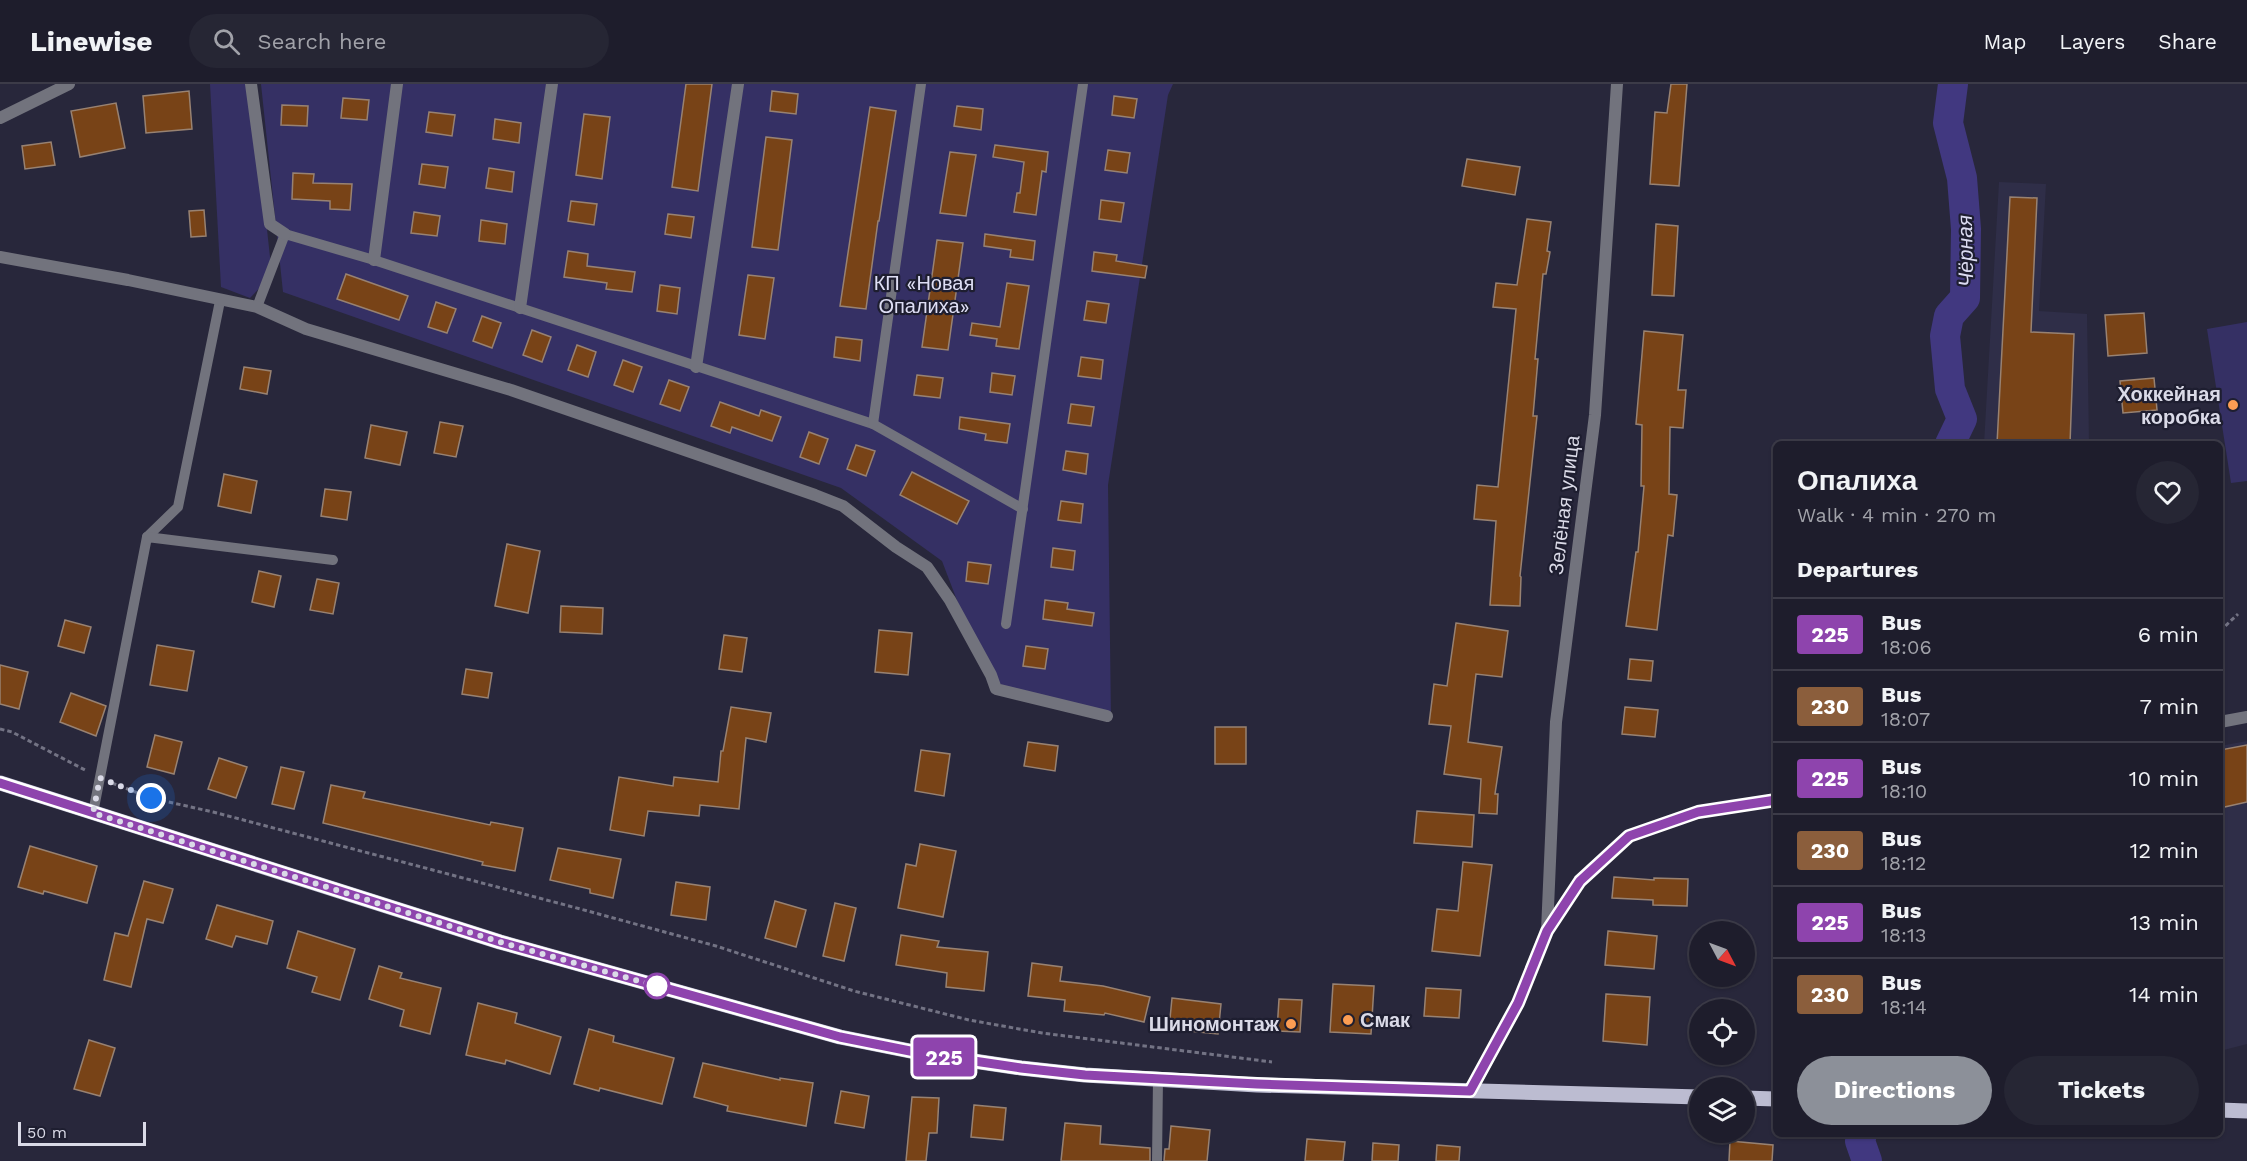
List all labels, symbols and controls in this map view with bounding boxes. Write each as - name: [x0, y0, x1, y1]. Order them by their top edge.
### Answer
- search box: [189, 14, 609, 68]
- text: Linewise: [30, 25, 153, 58]
- icon: search: [210, 25, 243, 58]
- text: Search here: [258, 29, 387, 54]
- text: Map: [1983, 29, 2026, 54]
- text: Layers: [2059, 29, 2125, 54]
- text: Share: [2158, 29, 2217, 54]
- water label: Чёрная: [1952, 215, 1978, 287]
- park label: КП «Новая Опалиха»: [874, 271, 974, 318]
- place label: Хоккейная коробка: [2117, 382, 2222, 429]
- marker: Хоккейная коробка: [2226, 398, 2240, 412]
- street label: Зелёная улица: [1544, 433, 1585, 576]
- button: heart: [2136, 461, 2199, 524]
- text: Опалиха: [1797, 464, 1917, 497]
- text: Walk · 4 min · 270 m: [1797, 503, 1996, 527]
- text: Departures: [1797, 557, 1918, 582]
- text: Bus: [1881, 610, 1921, 635]
- text: 225: [1811, 622, 1849, 647]
- text: 6 min: [2138, 622, 2199, 647]
- text: 18:06: [1881, 635, 1932, 659]
- text: Bus: [1881, 682, 1921, 707]
- text: 230: [1811, 694, 1849, 719]
- text: 7 min: [2139, 694, 2199, 719]
- text: 18:07: [1881, 707, 1930, 731]
- text: Bus: [1881, 754, 1921, 779]
- text: 225: [1811, 766, 1849, 791]
- text: 10 min: [2129, 766, 2199, 791]
- text: 18:10: [1881, 779, 1927, 803]
- your location: [136, 783, 166, 813]
- text: Bus: [1881, 826, 1921, 851]
- text: 230: [1811, 838, 1849, 863]
- text: 12 min: [2130, 838, 2199, 863]
- text: 18:12: [1881, 851, 1927, 875]
- text: Bus: [1881, 898, 1921, 923]
- text: 225: [1811, 910, 1849, 935]
- text: 13 min: [2130, 910, 2199, 935]
- north arrow: [1689, 921, 1755, 987]
- map controls: [1689, 921, 1755, 1143]
- text: 18:13: [1881, 923, 1927, 947]
- text: Bus: [1881, 970, 1921, 995]
- unlabelled marker: [644, 973, 670, 999]
- text: 230: [1811, 982, 1849, 1007]
- text: 14 min: [2129, 982, 2199, 1007]
- text: 18:14: [1881, 995, 1927, 1019]
- button: locate: [1689, 999, 1755, 1065]
- place label: Смак: [1360, 1008, 1411, 1032]
- place label: Шиномонтаж: [1149, 1012, 1280, 1036]
- marker: Смак: [1341, 1013, 1355, 1027]
- marker: Шиномонтаж: [1284, 1017, 1298, 1031]
- line badge: 225: [910, 1038, 978, 1076]
- text: 225: [925, 1045, 963, 1070]
- button: Directions: [1797, 1056, 1992, 1125]
- button: Tickets: [2004, 1056, 2199, 1125]
- button: layers: [1689, 1077, 1755, 1143]
- scale bar: [18, 1119, 146, 1146]
- text: 50 m: [27, 1123, 67, 1142]

